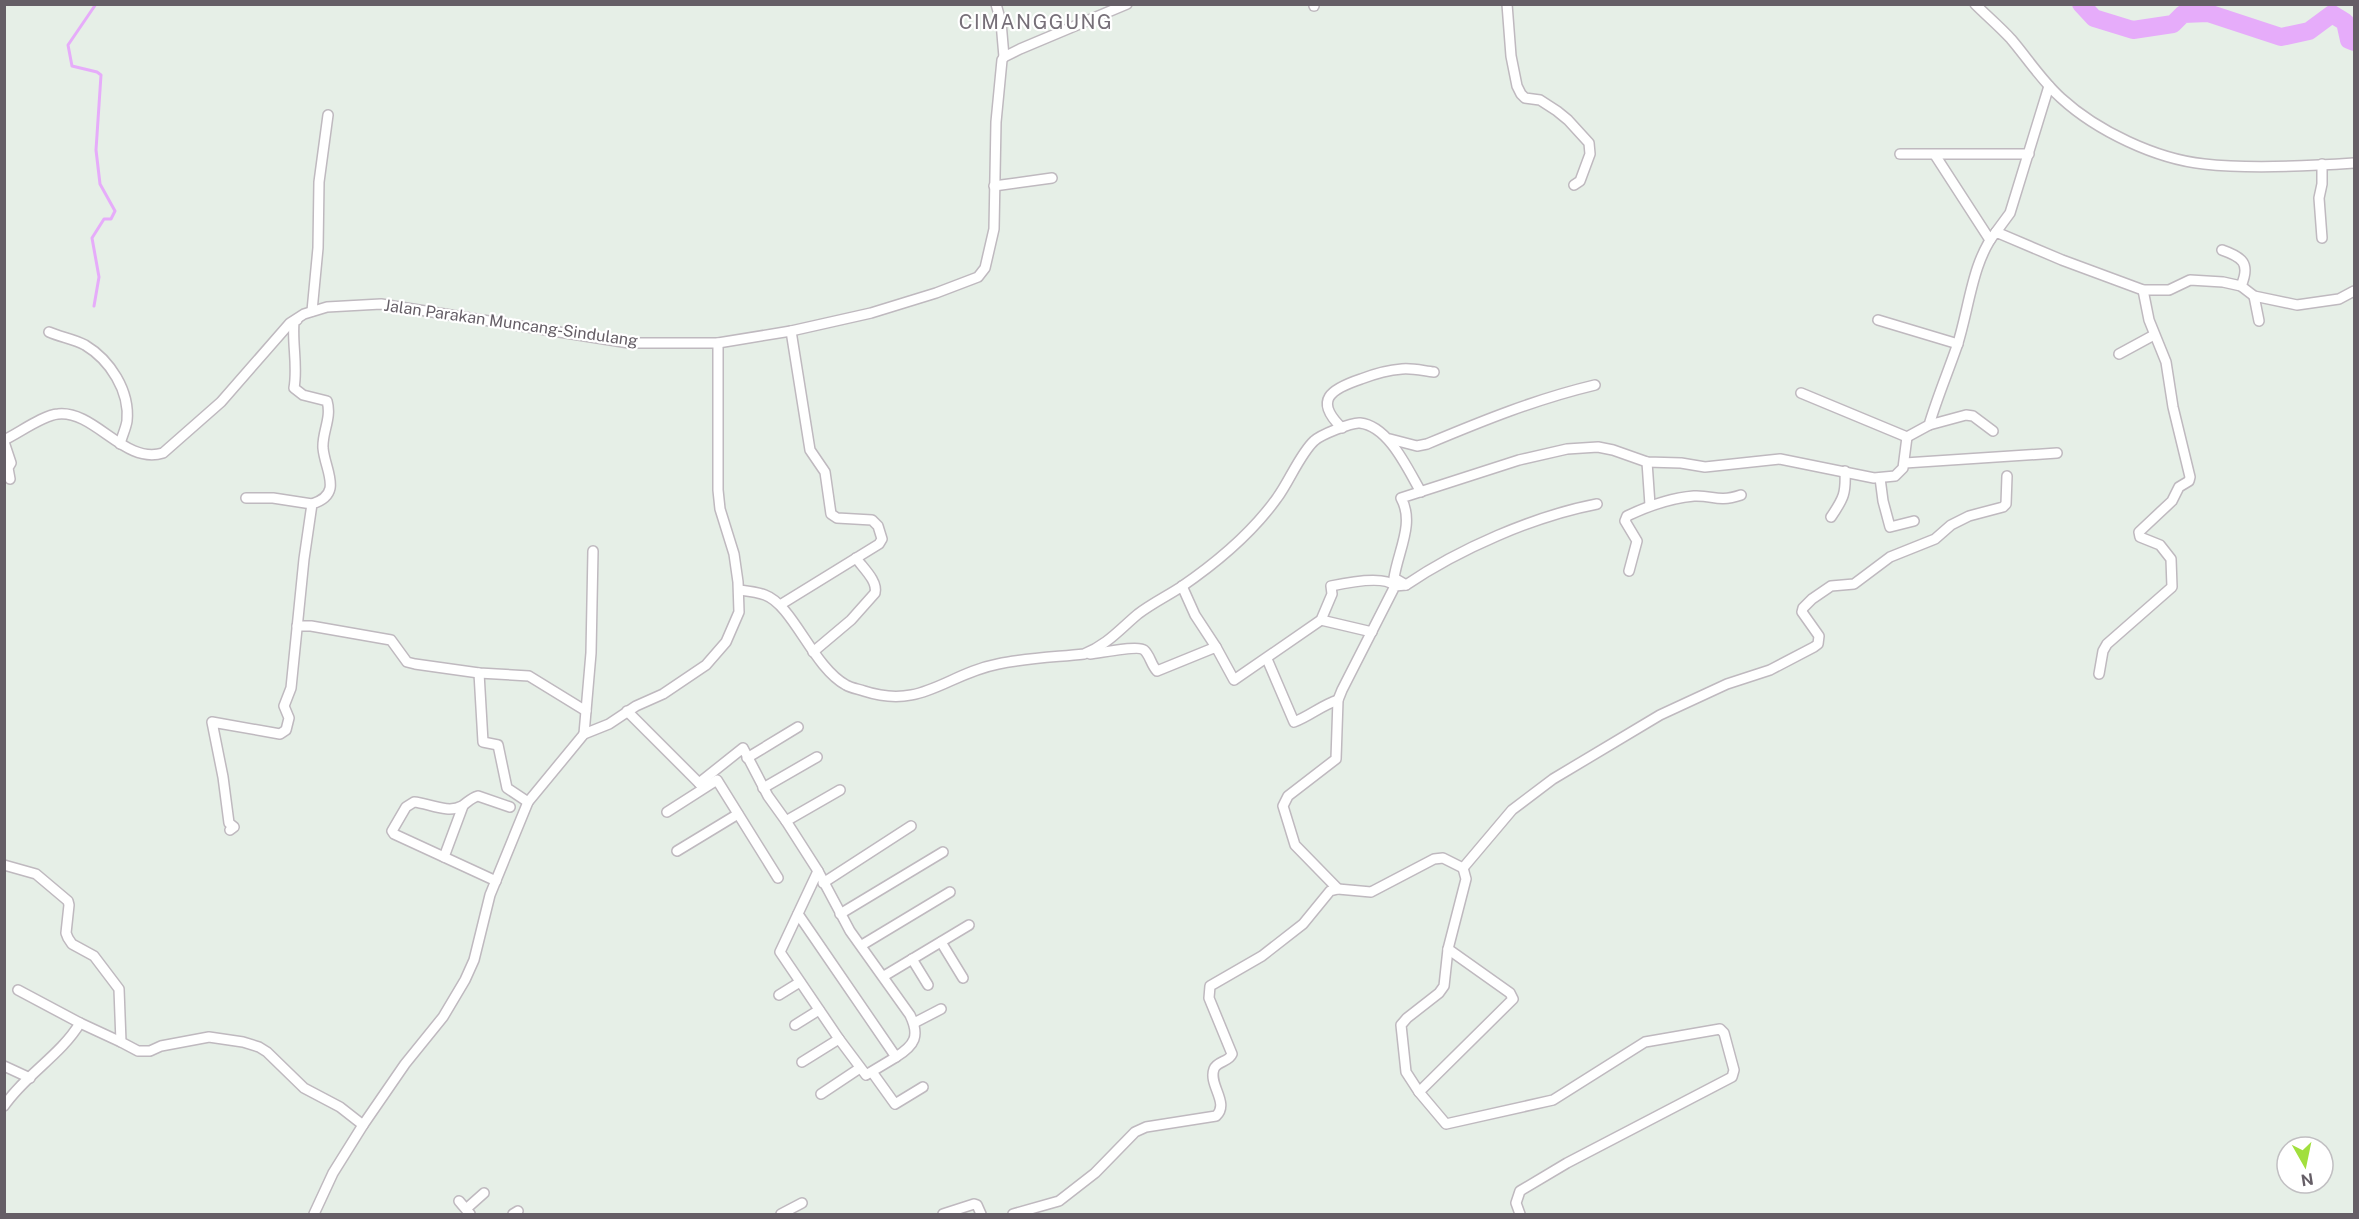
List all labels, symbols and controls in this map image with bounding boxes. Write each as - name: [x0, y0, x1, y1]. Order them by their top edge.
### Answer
- district label: CIMANGGUNG: [959, 10, 1113, 34]
- street label: Jalan Parakan Muncang-Sindulang: [383, 296, 639, 350]
- north arrow: [2275, 1135, 2335, 1195]
- text: N: [2300, 1169, 2315, 1190]

